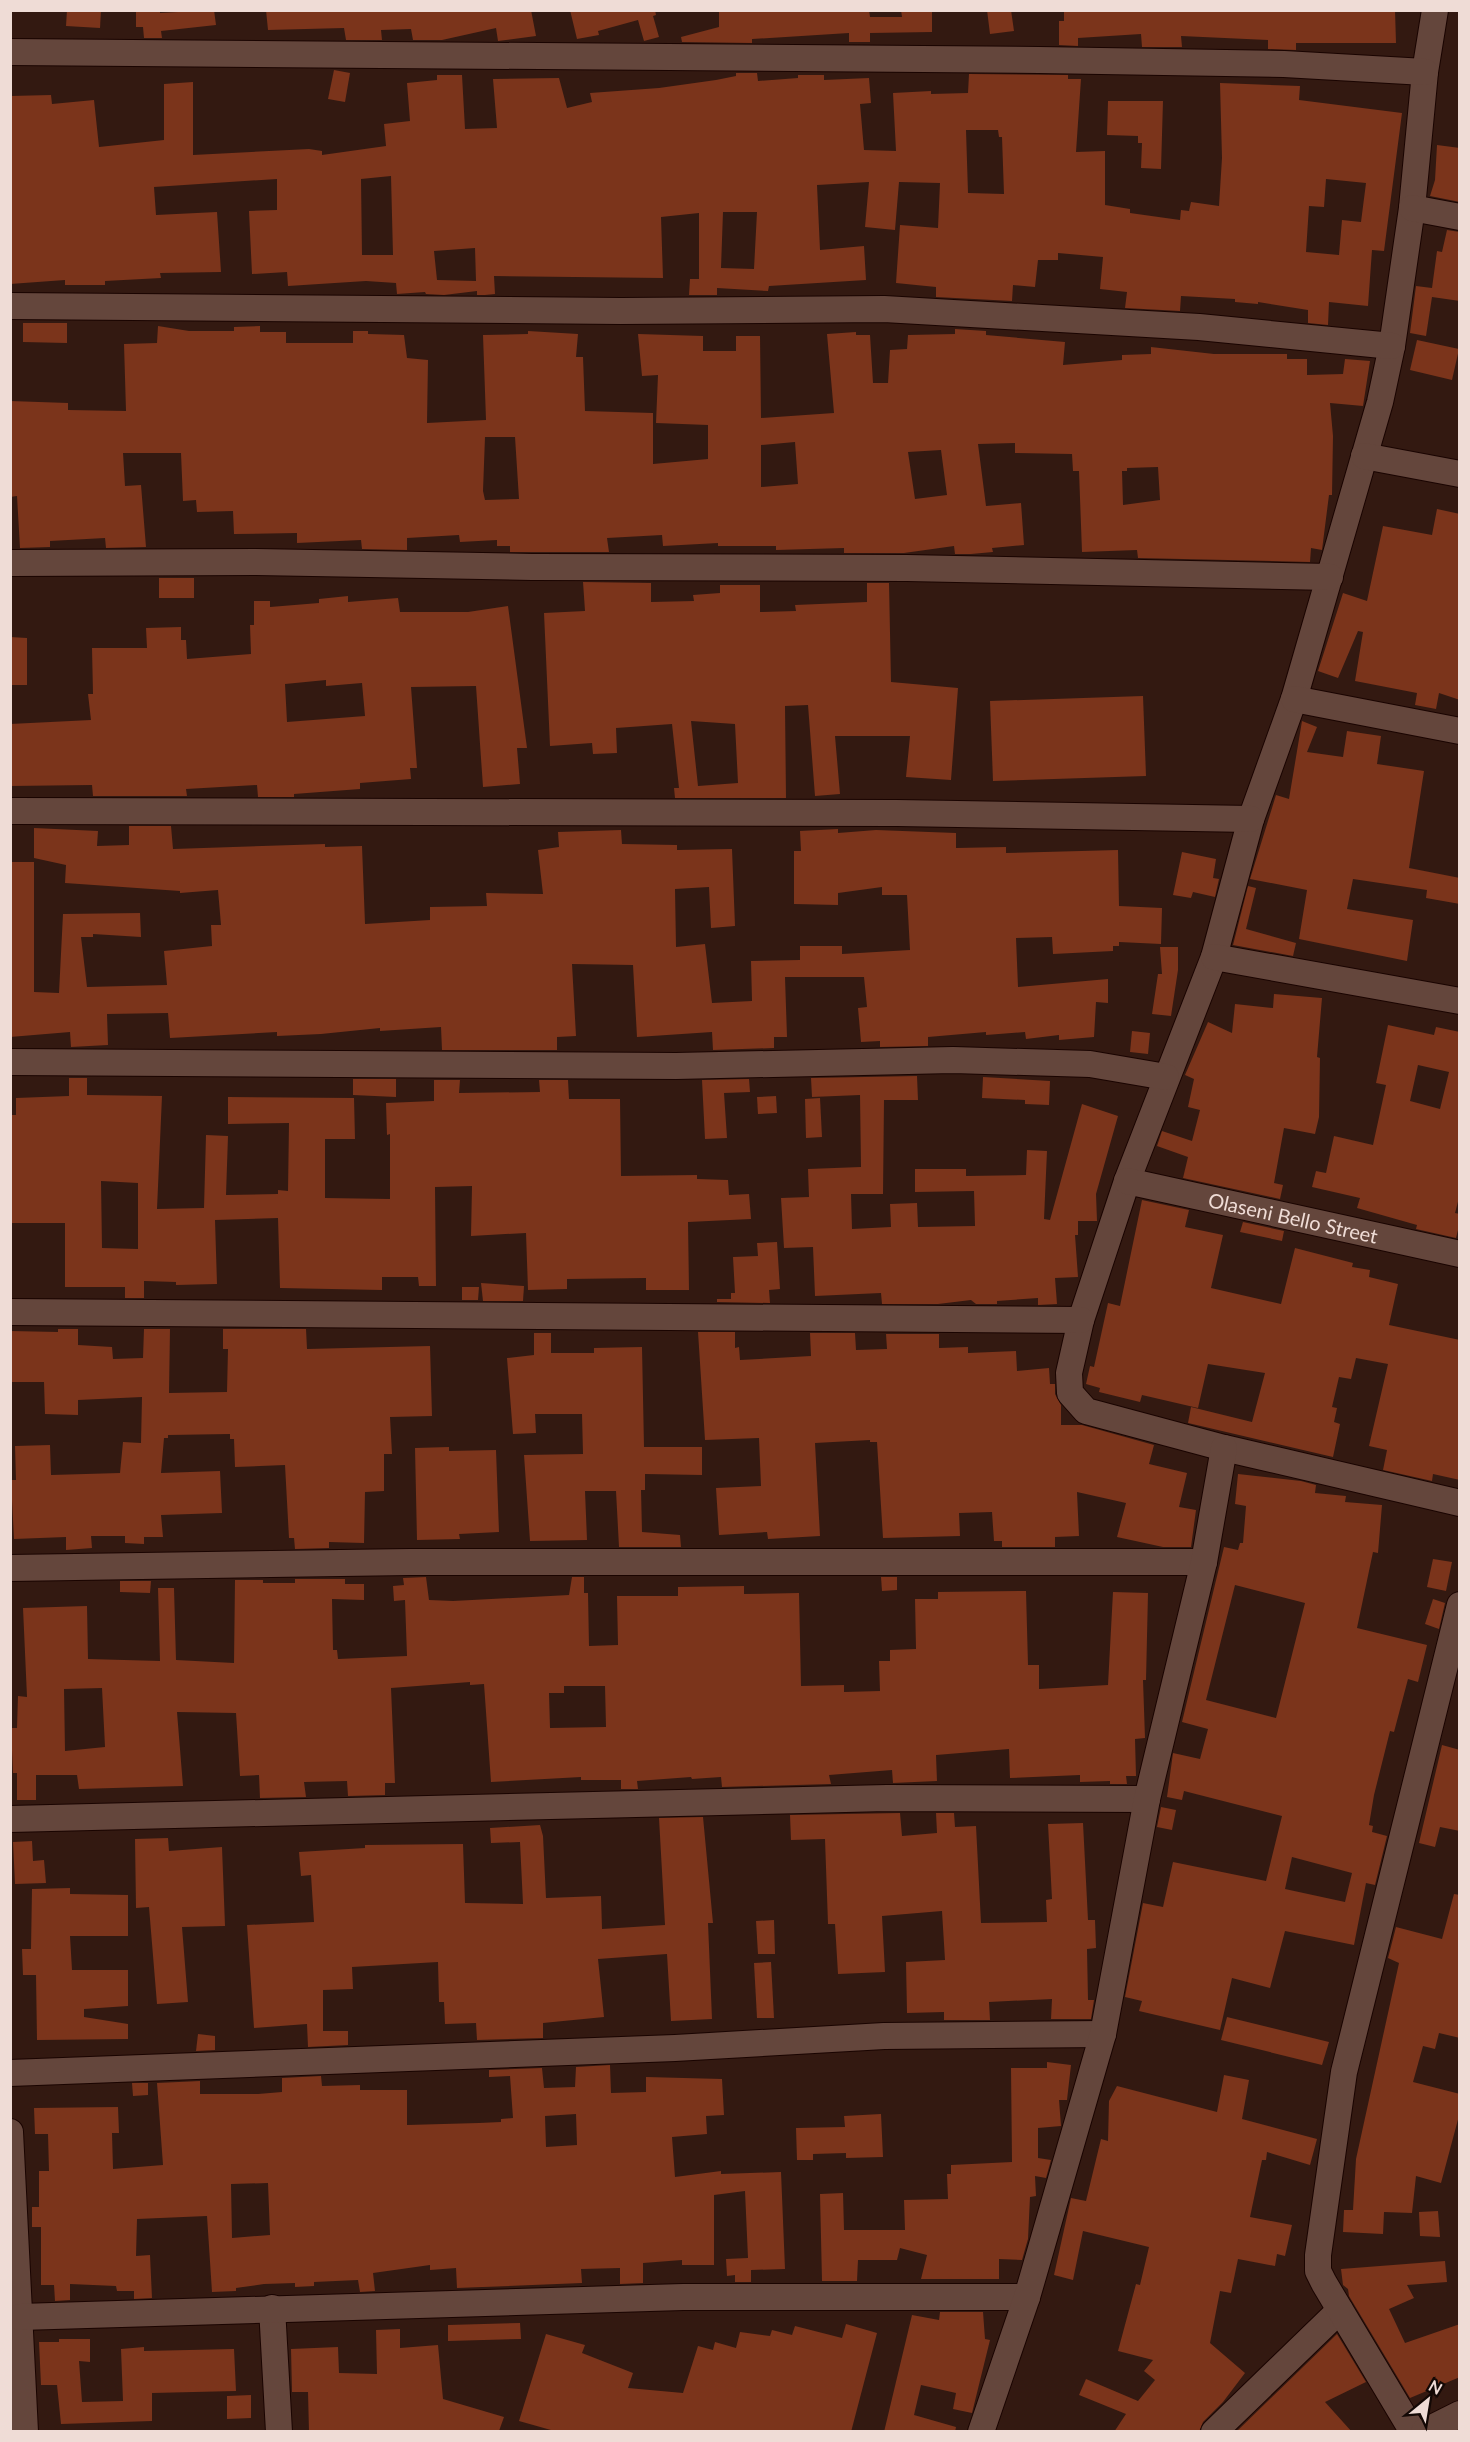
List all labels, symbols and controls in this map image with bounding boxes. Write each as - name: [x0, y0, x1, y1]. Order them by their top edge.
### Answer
- street label: Olaseni Bello Street: [1206, 1187, 1380, 1248]
- north arrow: [1398, 2370, 1458, 2430]
- text: N: [1426, 2375, 1446, 2398]

